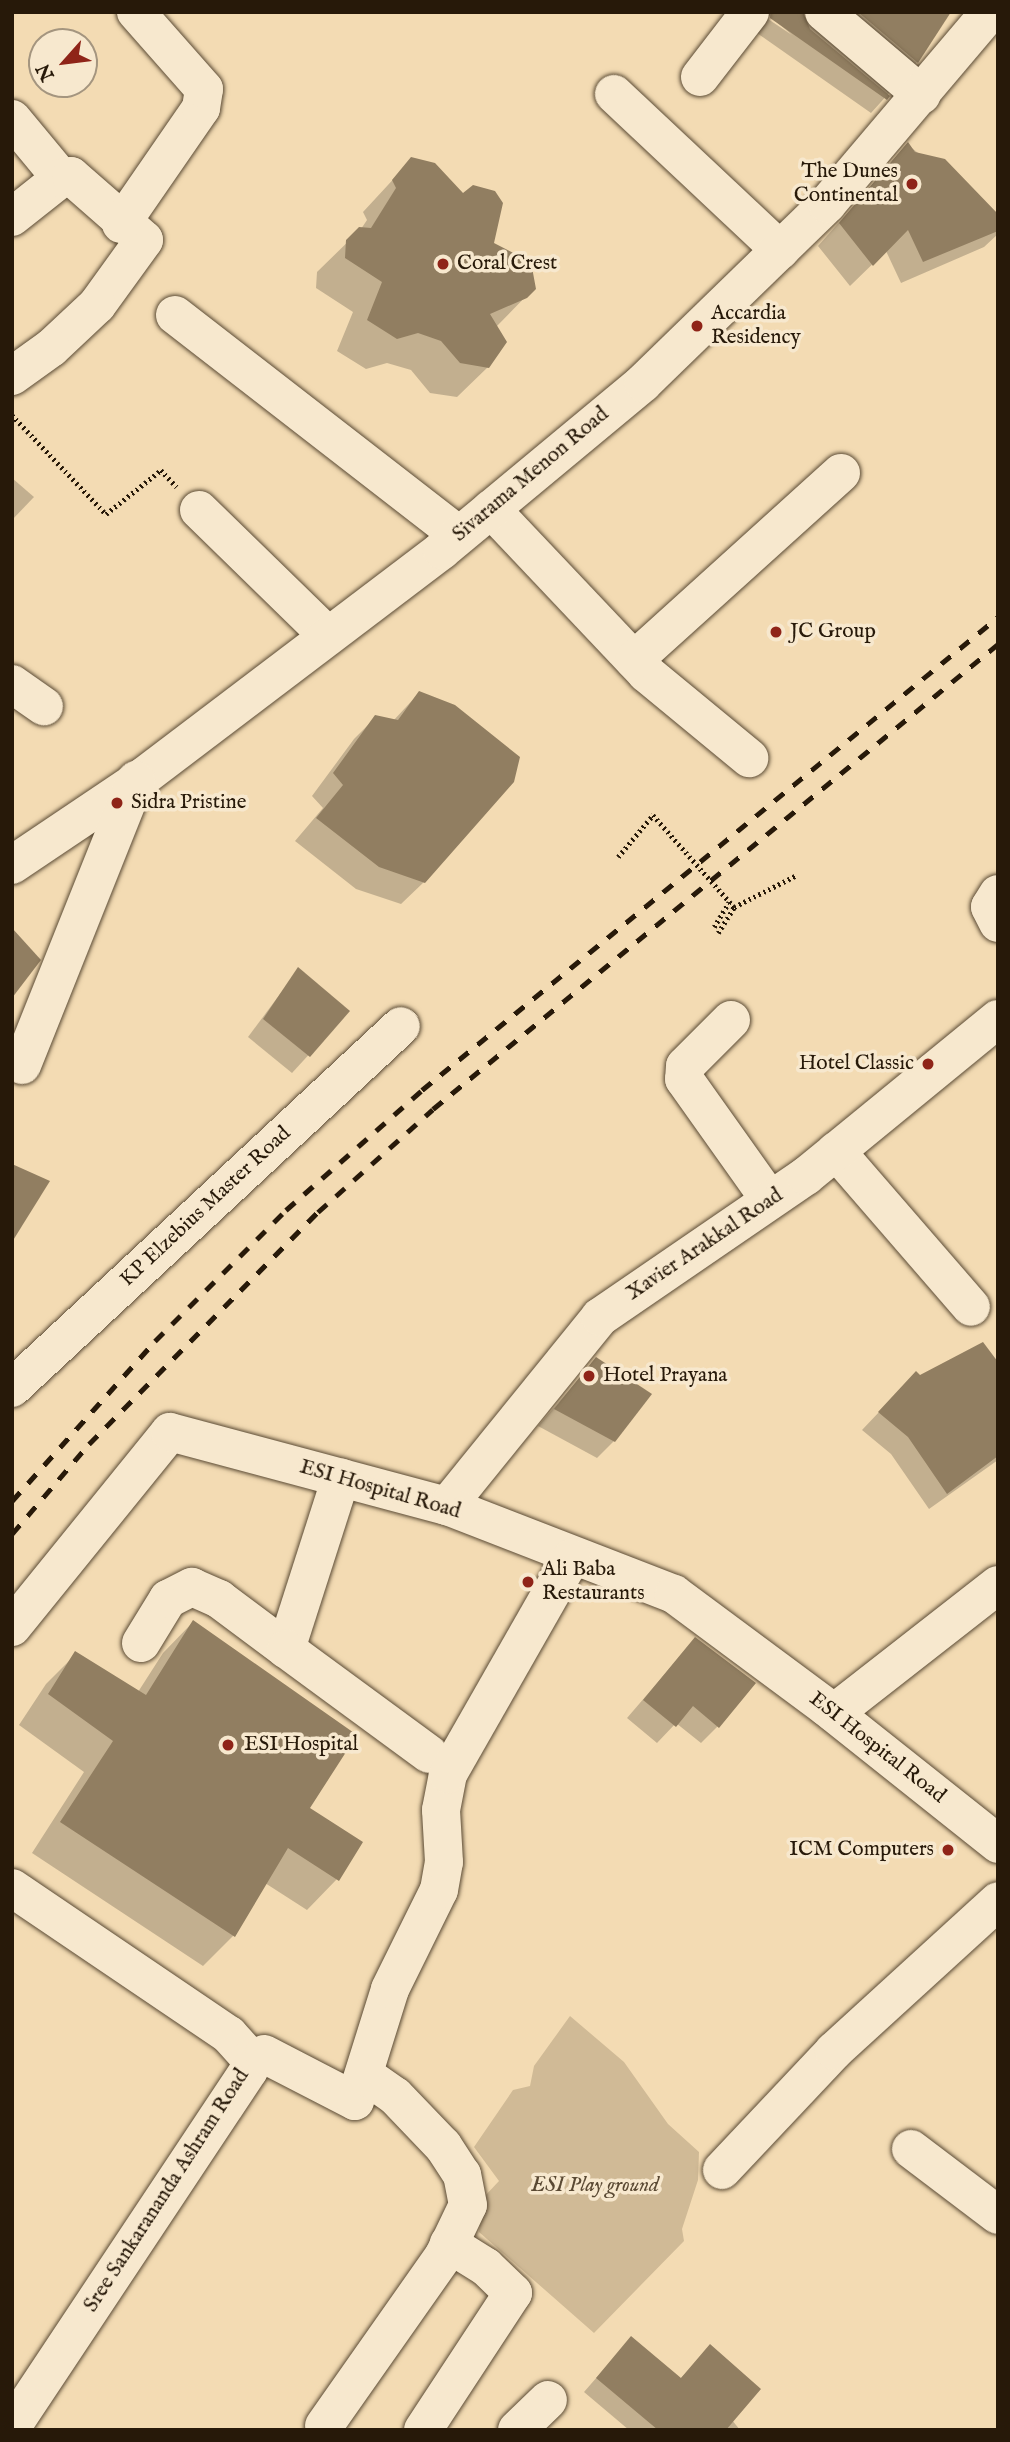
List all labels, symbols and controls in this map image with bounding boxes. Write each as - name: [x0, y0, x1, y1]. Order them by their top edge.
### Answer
- north arrow: [28, 28, 98, 98]
- text: N: [32, 59, 61, 85]
- place label: The Dunes Continental: [794, 159, 898, 209]
- marker: The Dunes Continental: [904, 176, 920, 192]
- place label: Coral Crest: [457, 251, 557, 277]
- marker: Coral Crest: [435, 256, 451, 272]
- place label: Accardia Residency: [711, 301, 801, 351]
- marker: Accardia Residency: [689, 318, 705, 334]
- street label: Sivarama Menon Road: [448, 402, 614, 548]
- place label: JC Group: [790, 619, 876, 645]
- marker: JC Group: [768, 624, 784, 640]
- place label: Sidra Pristine: [131, 790, 246, 816]
- marker: Sidra Pristine: [109, 795, 125, 811]
- place label: Hotel Classic: [799, 1051, 914, 1077]
- marker: Hotel Classic: [920, 1056, 936, 1072]
- street label: KP Elzebius Master Road: [116, 1121, 296, 1293]
- street label: Xavier Arakkal Road: [622, 1183, 788, 1307]
- place label: Hotel Prayana: [603, 1363, 727, 1389]
- marker: Hotel Prayana: [581, 1368, 597, 1384]
- street label: ESI Hospital Road: [297, 1455, 463, 1525]
- place label: Ali Baba Restaurants: [542, 1557, 645, 1607]
- marker: Ali Baba Restaurants: [520, 1574, 536, 1590]
- street label: ESI Hospital Road: [804, 1687, 950, 1809]
- place label: ESI Hospital: [244, 1732, 358, 1758]
- marker: ESI Hospital: [218, 1735, 238, 1755]
- place label: ICM Computers: [789, 1837, 934, 1863]
- marker: ICM Computers: [940, 1842, 956, 1858]
- street label: Sree Sankarananda Ashram Road: [79, 2065, 255, 2317]
- park label: ESI Play ground: [531, 2173, 659, 2199]

